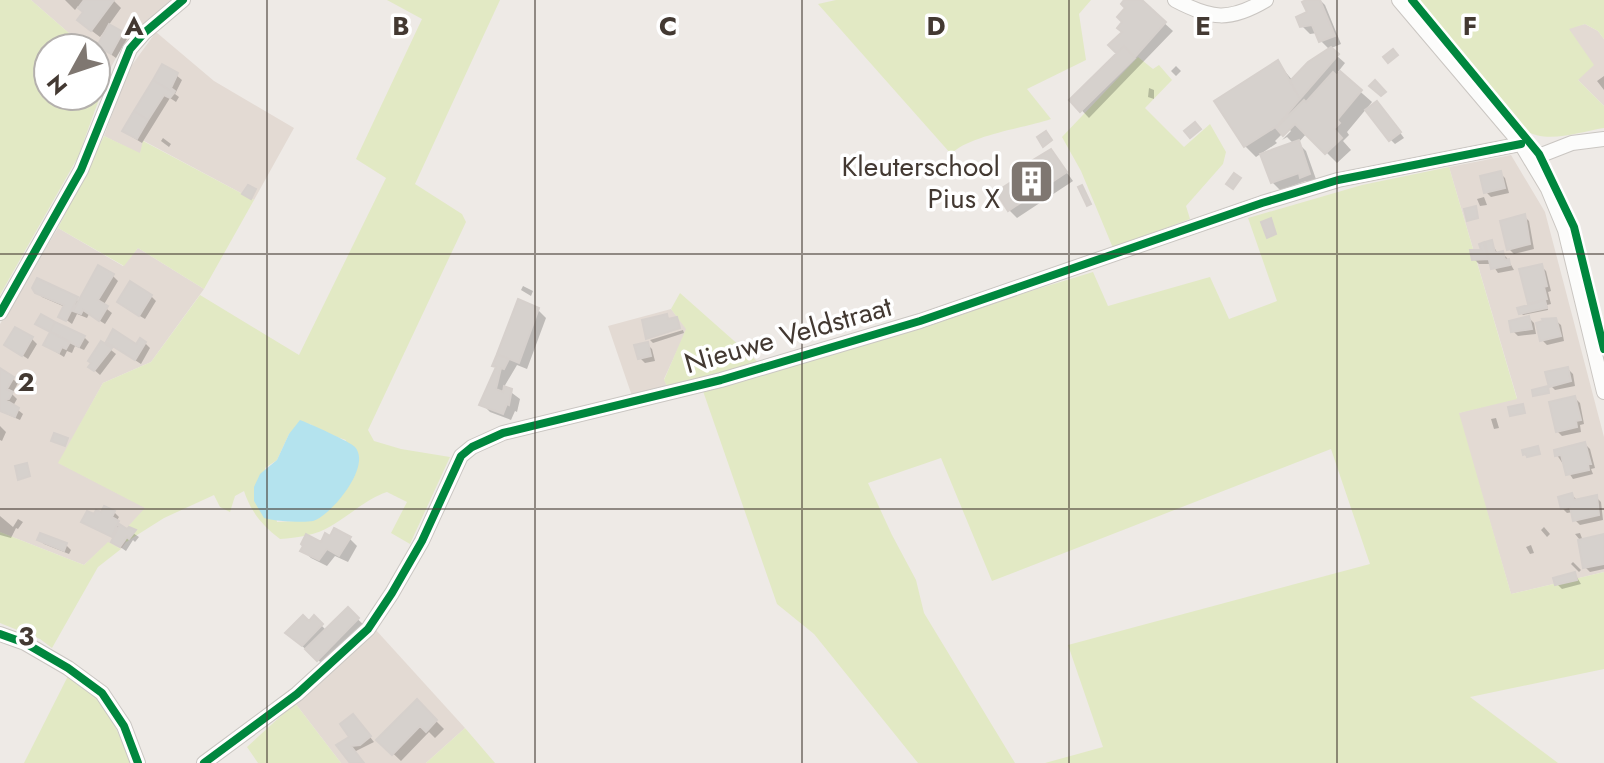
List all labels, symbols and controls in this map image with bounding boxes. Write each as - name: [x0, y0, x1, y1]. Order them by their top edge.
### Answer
- text: A: [123, 7, 144, 45]
- text: B: [392, 7, 410, 45]
- text: C: [659, 7, 677, 45]
- text: D: [926, 7, 946, 45]
- text: E: [1195, 7, 1211, 45]
- text: F: [1463, 7, 1477, 45]
- north arrow: [32, 32, 112, 112]
- text: N: [39, 68, 75, 102]
- place label: Kleuterschool Pius X: [841, 146, 1000, 219]
- building icon: Kleuterschool Pius X: [1007, 158, 1055, 206]
- street label: Nieuwe Veldstraat: [680, 286, 897, 384]
- text: 2: [17, 363, 35, 401]
- text: 3: [18, 617, 34, 655]

